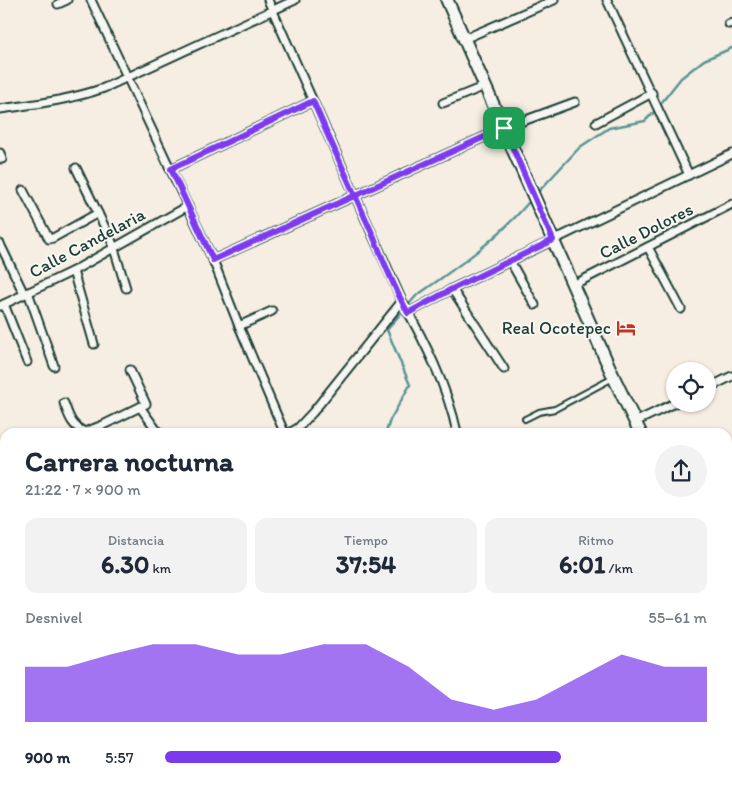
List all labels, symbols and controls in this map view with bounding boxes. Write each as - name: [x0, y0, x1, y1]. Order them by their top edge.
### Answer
- pin: [483, 107, 525, 149]
- icon: arrive: [490, 114, 518, 142]
- street label: Calle Dolores: [595, 198, 697, 264]
- street label: Calle Candelaria: [25, 203, 149, 283]
- place label: Real Ocotepec: [502, 317, 611, 339]
- hotel icon: Real Ocotepec: [615, 317, 637, 339]
- map controls: [666, 362, 716, 412]
- button: locate: [666, 362, 716, 412]
- text: Carrera nocturna: [25, 444, 234, 478]
- button: share: [655, 445, 707, 497]
- text: 21:22 · 7 × 900 m: [25, 480, 141, 499]
- text: Distancia: [108, 532, 164, 549]
- text: Tiempo: [344, 532, 388, 549]
- text: Ritmo: [578, 532, 614, 549]
- text: 6.30: [101, 549, 149, 579]
- text: 37:54: [336, 549, 396, 579]
- text: 6:01: [559, 549, 605, 579]
- text: km: [149, 560, 171, 577]
- text: /km: [605, 560, 633, 577]
- text: Desnivel: [25, 608, 83, 627]
- text: 55–61 m: [648, 608, 707, 627]
- text: 900 m: [25, 748, 70, 767]
- text: 5:57: [105, 748, 134, 767]

